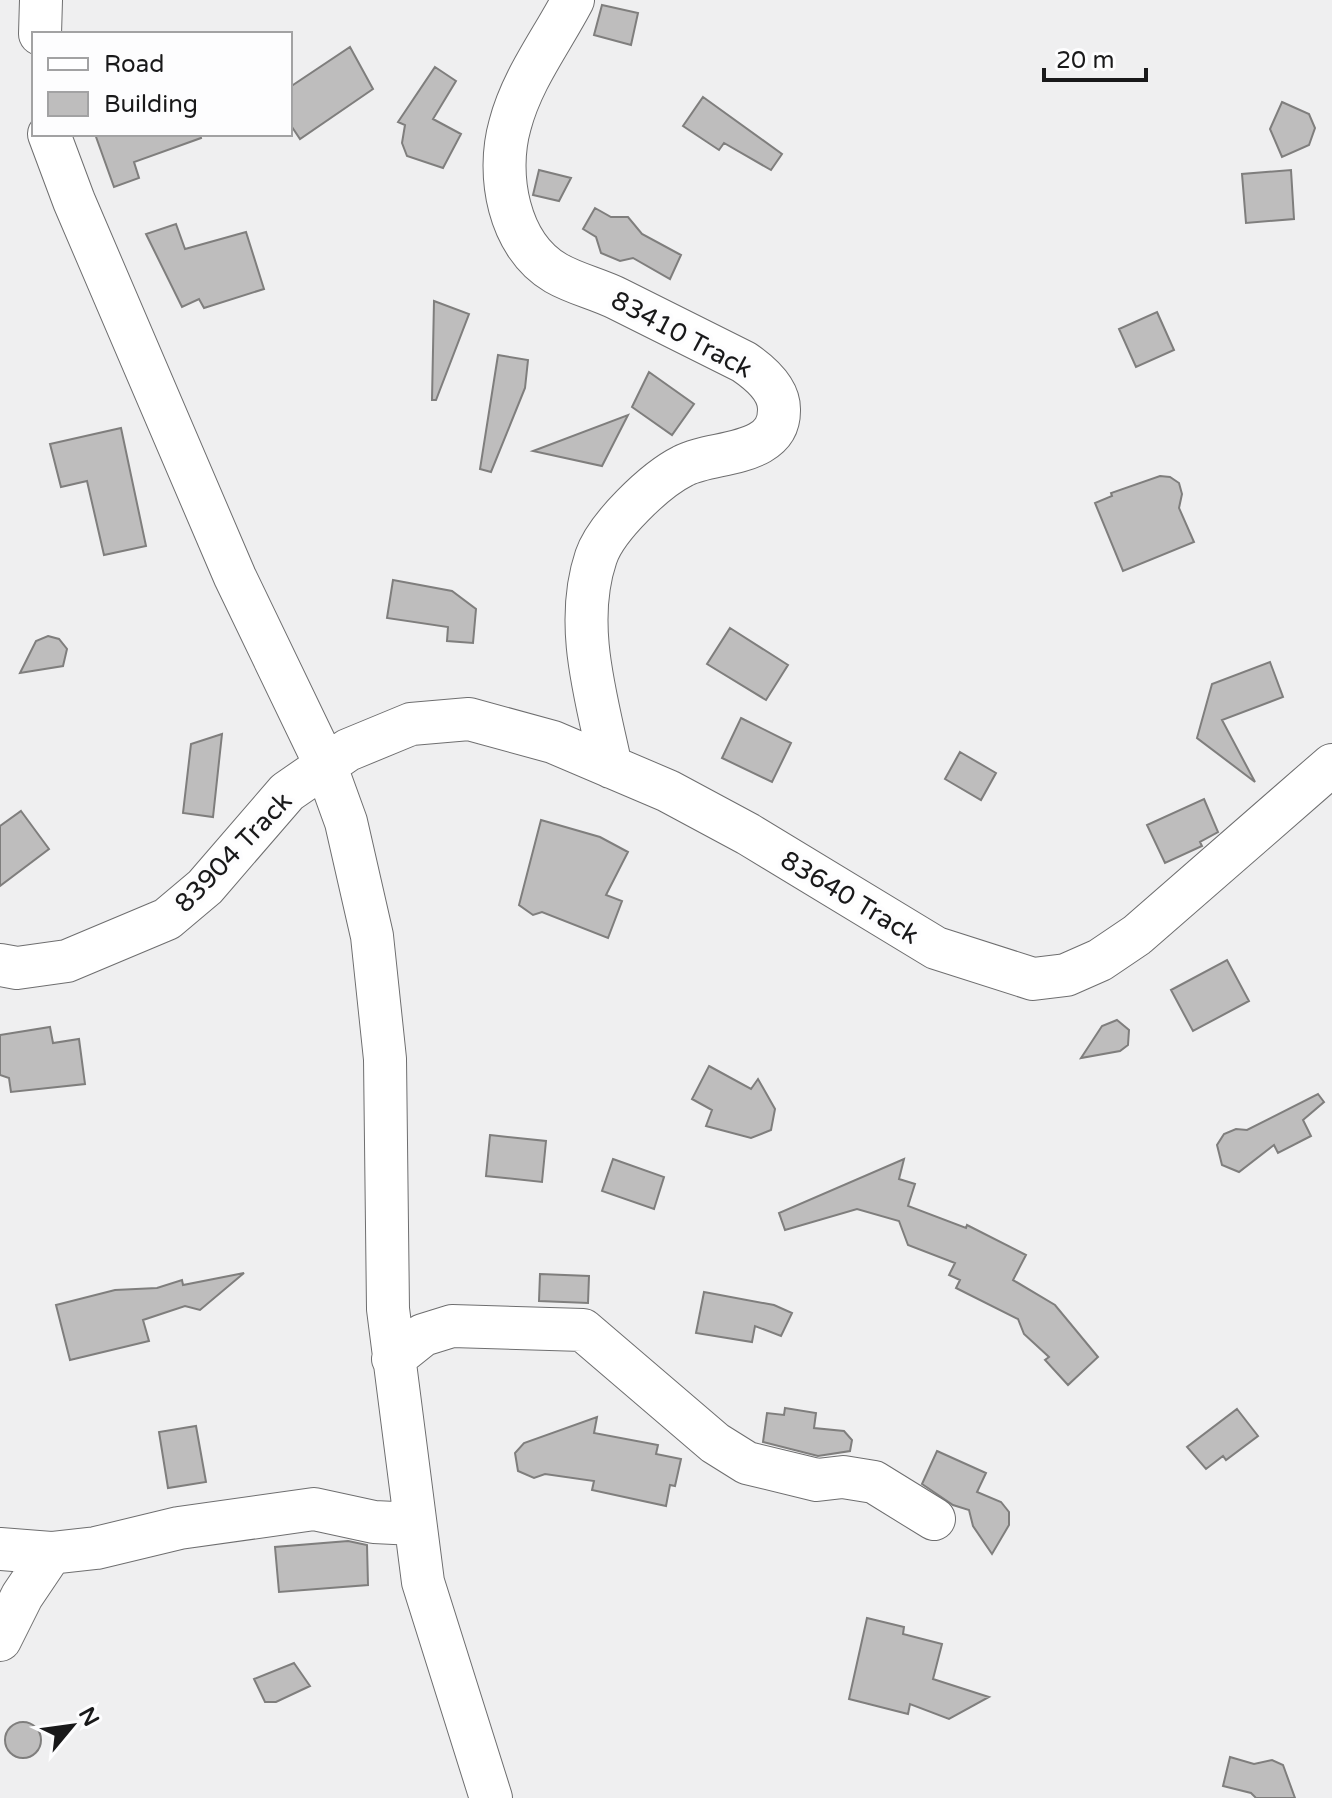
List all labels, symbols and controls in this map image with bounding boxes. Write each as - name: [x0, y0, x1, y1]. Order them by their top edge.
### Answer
- legend: [32, 32, 292, 136]
- scale bar: [1044, 32, 1146, 82]
- text: 20 m: [1056, 46, 1114, 75]
- text: Road: [104, 50, 164, 79]
- text: Building: [104, 90, 198, 119]
- street label: 83410 Track: [606, 284, 758, 385]
- street label: 83904 Track: [168, 786, 298, 919]
- street label: 83640 Track: [775, 844, 924, 951]
- north arrow: [32, 1686, 112, 1766]
- text: N: [73, 1703, 104, 1731]

